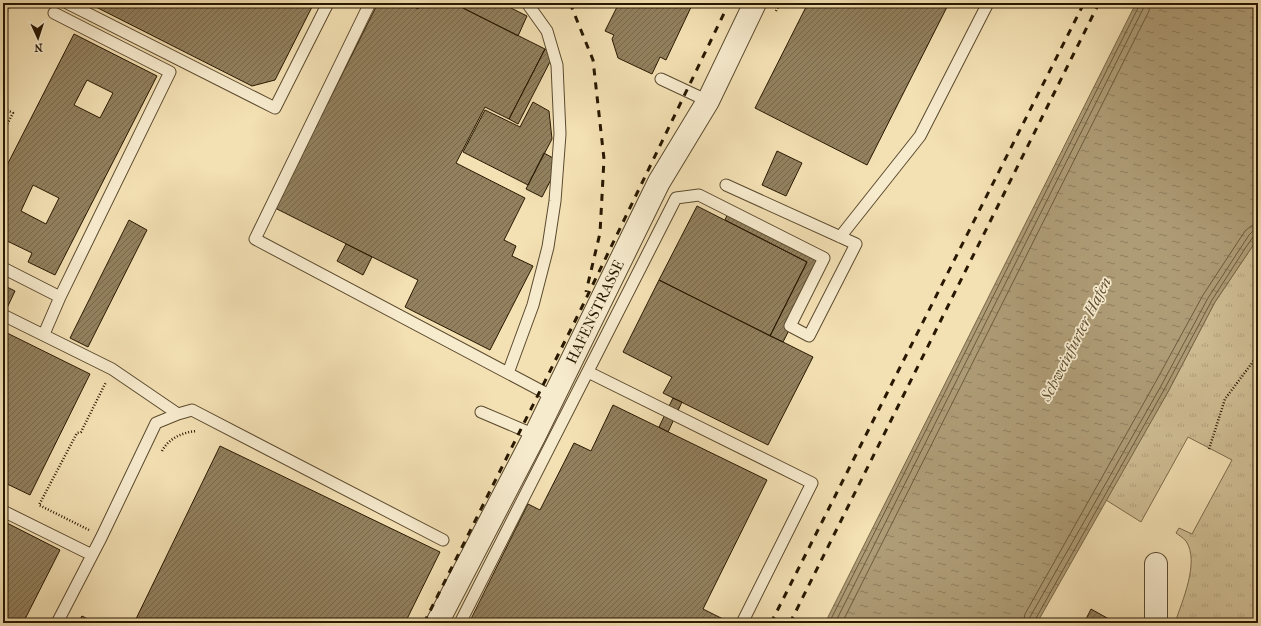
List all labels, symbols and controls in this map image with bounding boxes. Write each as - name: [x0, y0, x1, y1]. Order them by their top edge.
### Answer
- north arrow: [18, 18, 58, 58]
- text: N: [33, 41, 43, 54]
- street label: HAFENSTRASSE: [562, 257, 628, 367]
- water label: Schweinfurter Hafen: [1035, 274, 1115, 405]

